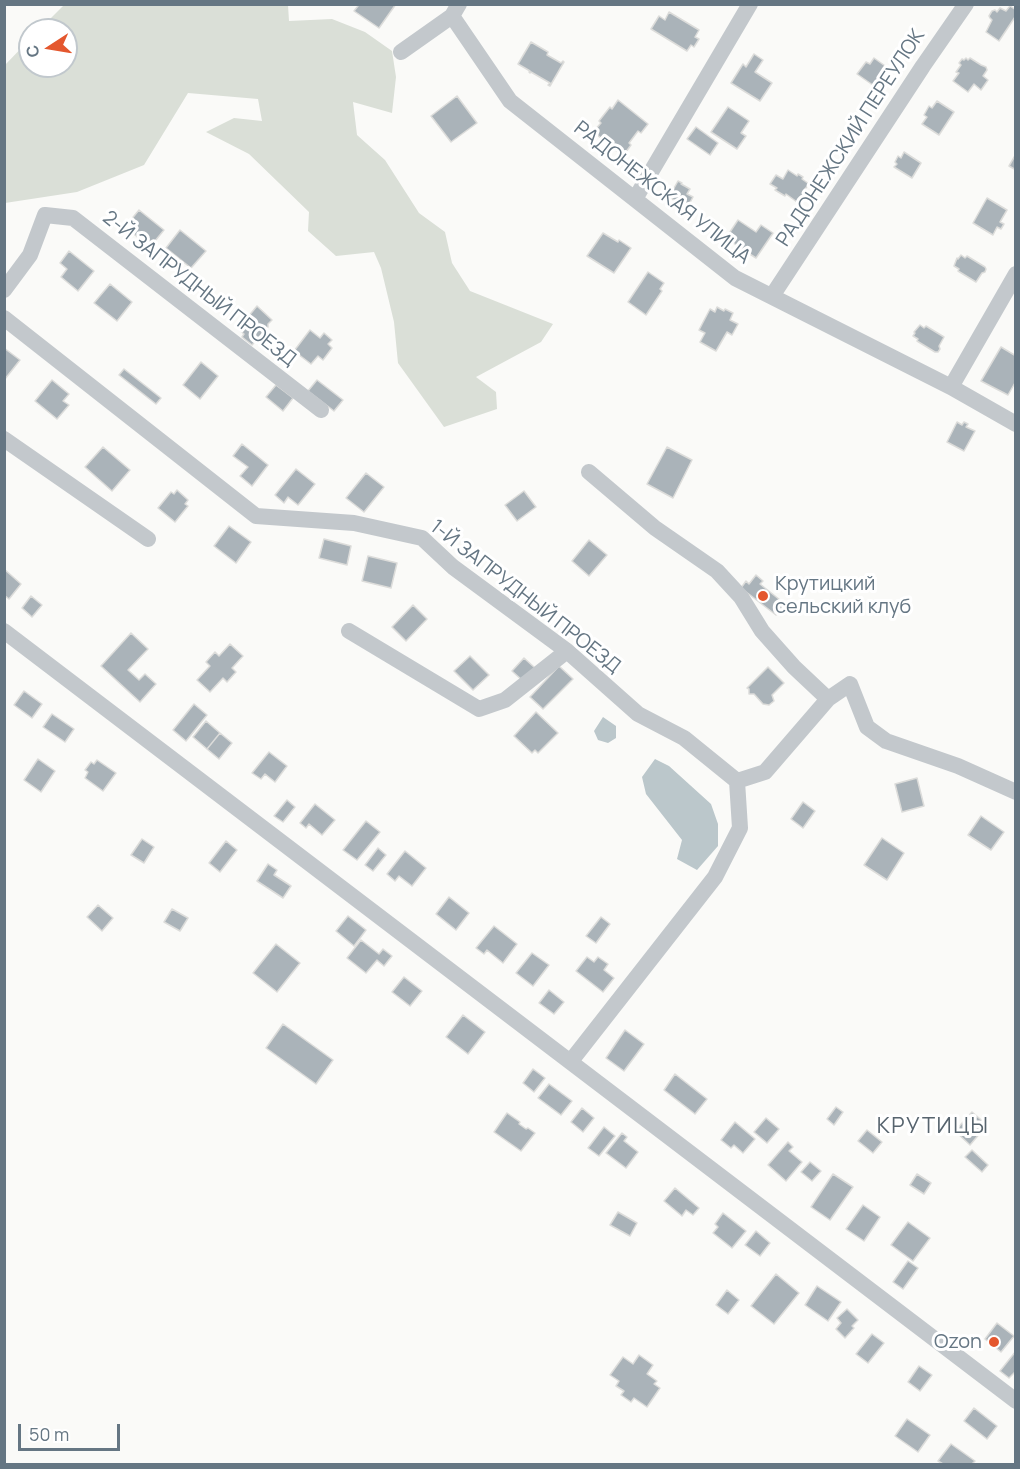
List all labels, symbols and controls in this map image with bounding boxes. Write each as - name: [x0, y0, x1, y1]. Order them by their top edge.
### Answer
- north arrow: [18, 18, 78, 78]
- street label: РАДОНЕЖСКИЙ ПЕРЕУЛОК: [772, 25, 930, 251]
- text: С: [20, 43, 44, 59]
- street label: РАДОНЕЖСКАЯ УЛИЦА: [569, 117, 755, 269]
- street label: 2-Й ЗАПРУДНЫЙ ПРОЕЗД: [98, 206, 300, 372]
- street label: 1-Й ЗАПРУДНЫЙ ПРОЕЗД: [425, 515, 625, 679]
- place label: Крутицкий сельский клуб: [775, 572, 911, 619]
- marker: Крутицкий сельский клуб: [756, 589, 770, 603]
- district label: КРУТИЦЫ: [877, 1114, 989, 1140]
- place label: Ozon: [934, 1330, 982, 1354]
- marker: Ozon: [987, 1335, 1001, 1349]
- scale bar: [21, 1412, 123, 1450]
- text: 50 m: [29, 1422, 69, 1446]

